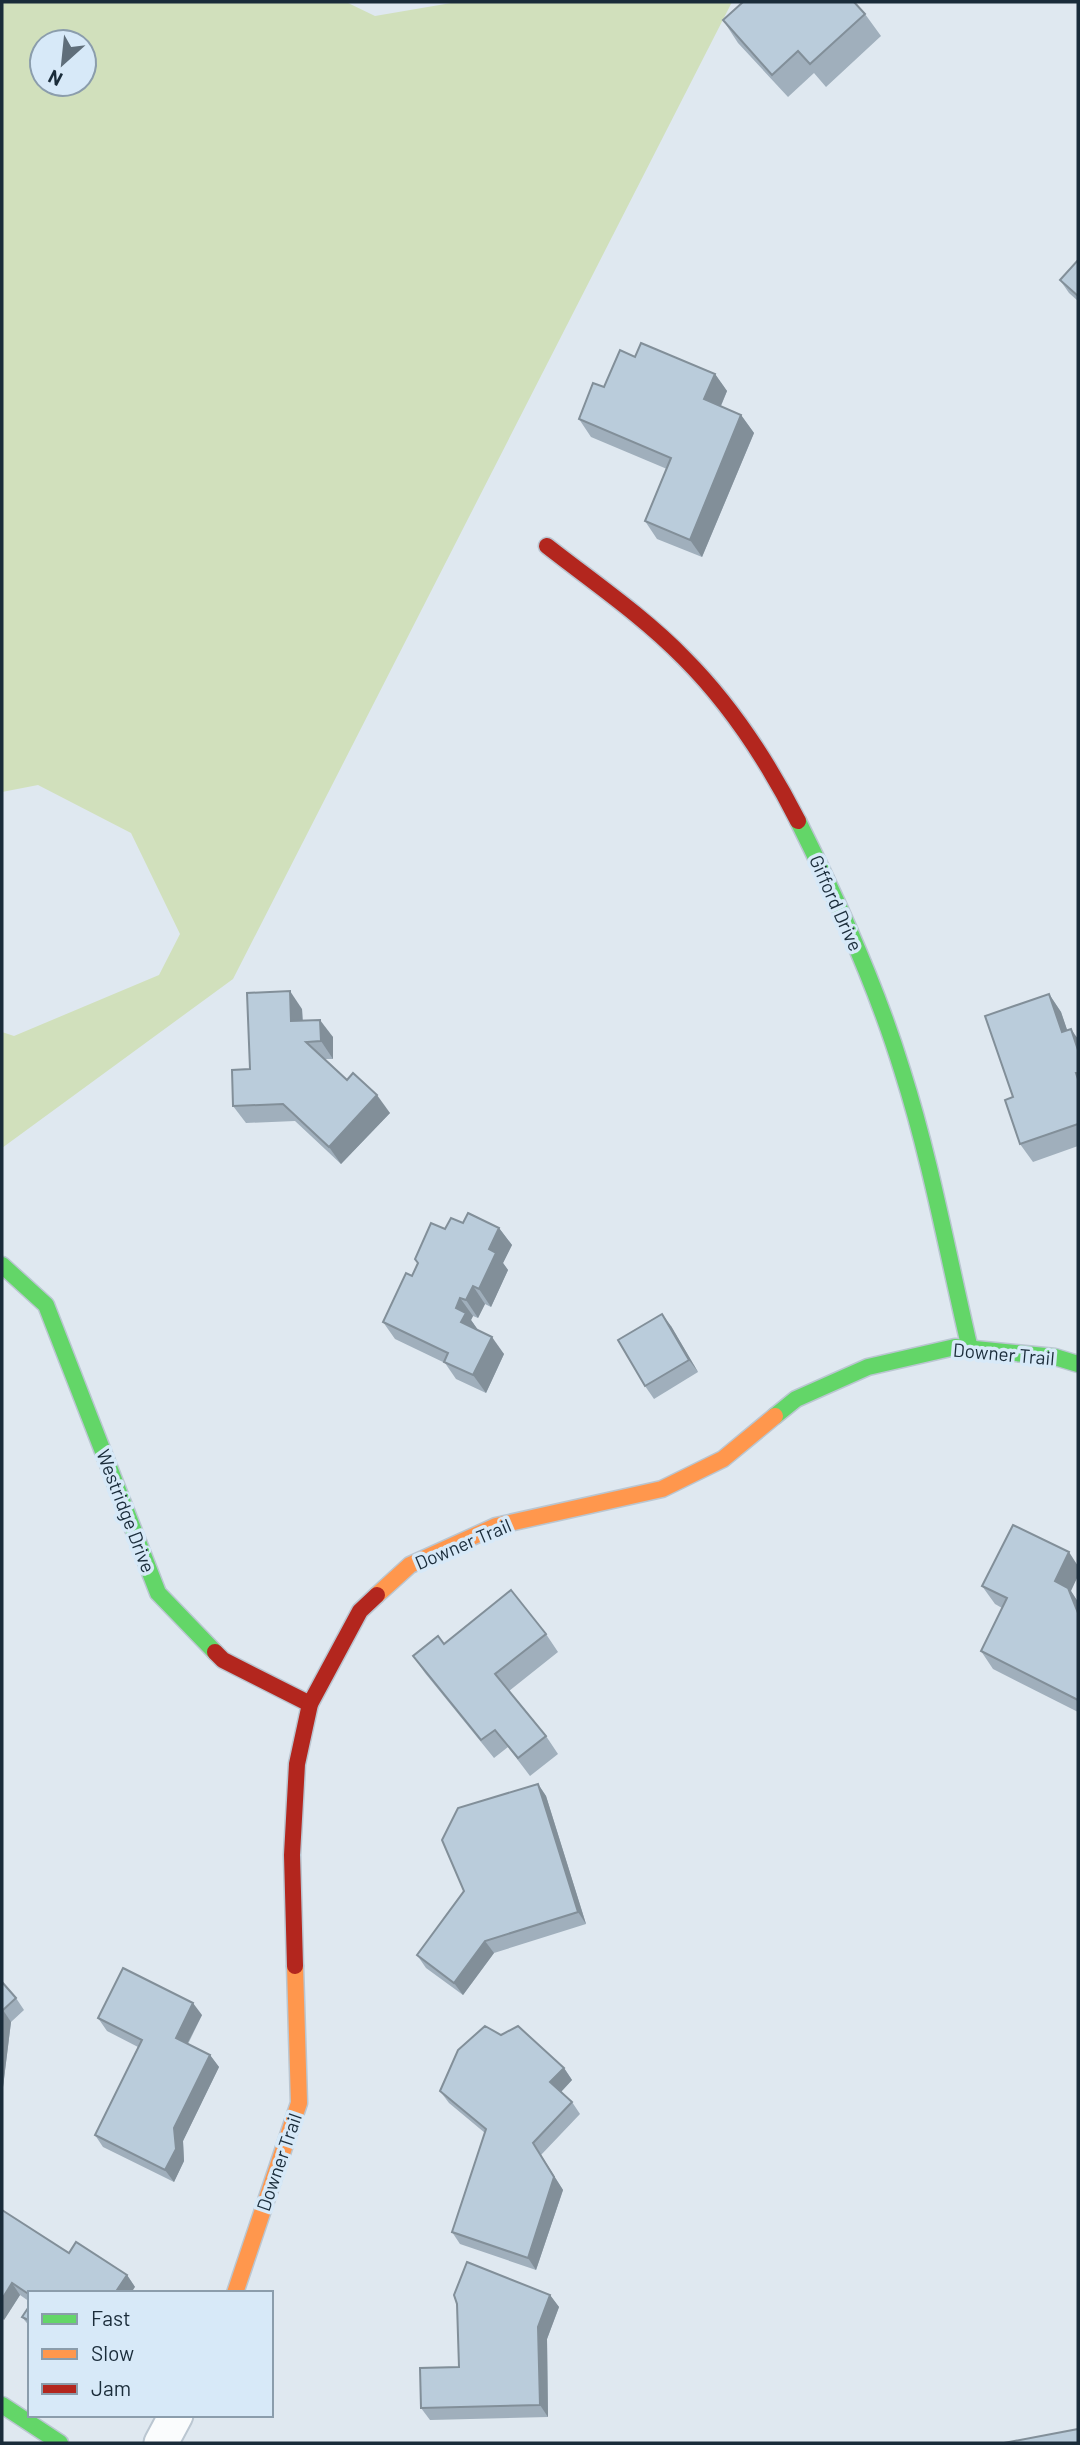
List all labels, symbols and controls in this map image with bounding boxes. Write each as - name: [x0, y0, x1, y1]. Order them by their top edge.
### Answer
- north arrow: [28, 28, 98, 98]
- text: N: [44, 65, 66, 92]
- street label: Gifford Drive: [805, 851, 868, 954]
- street label: Downer Trail: [952, 1338, 1056, 1369]
- street label: Westridge Drive: [92, 1446, 161, 1576]
- street label: Downer Trail: [411, 1513, 514, 1574]
- street label: Downer Trail: [251, 2110, 306, 2214]
- legend: [28, 2291, 273, 2417]
- text: Fast: [91, 2305, 131, 2330]
- text: Slow: [91, 2340, 134, 2365]
- text: Jam: [91, 2375, 131, 2400]

